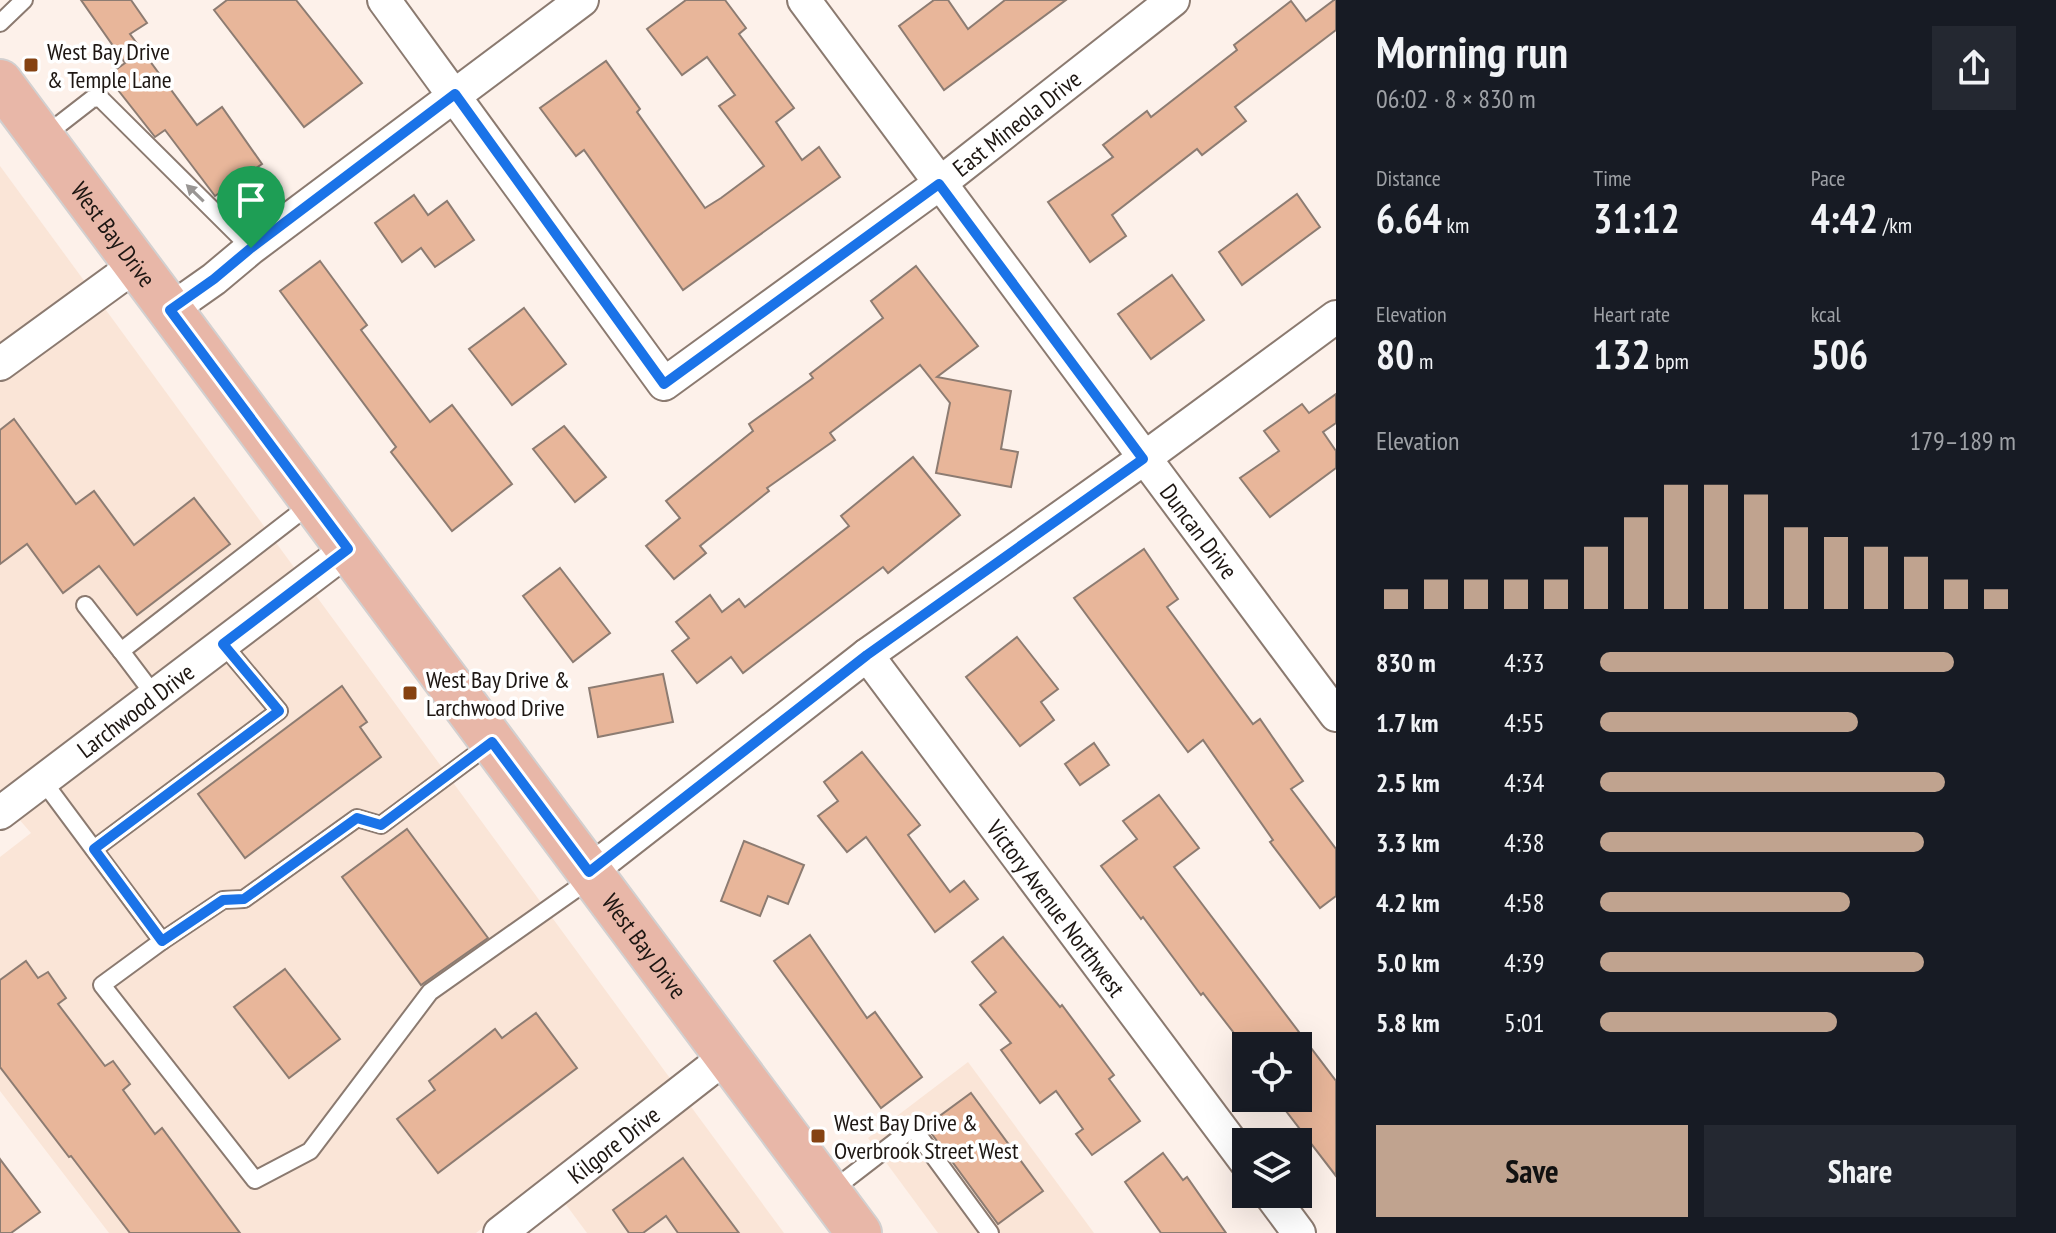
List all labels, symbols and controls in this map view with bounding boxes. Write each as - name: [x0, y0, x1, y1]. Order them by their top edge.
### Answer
- text: Morning run: [1376, 23, 1568, 80]
- button: share: [1932, 26, 2016, 110]
- place label: West Bay Drive & Temple Lane: [47, 36, 172, 95]
- marker: West Bay Drive & Temple Lane: [22, 56, 40, 74]
- street label: East Mineola Drive: [946, 63, 1087, 183]
- text: 06:02 · 8 × 830 m: [1376, 82, 1536, 115]
- text: Distance: [1376, 164, 1441, 192]
- text: Time: [1593, 164, 1631, 192]
- text: Pace: [1811, 164, 1845, 192]
- pin: [217, 166, 285, 248]
- street label: West Bay Drive: [64, 176, 163, 293]
- icon: arrive: [229, 178, 273, 222]
- one-way arrow: [186, 185, 205, 203]
- text: 6.64: [1376, 192, 1442, 244]
- text: 31:12: [1593, 192, 1680, 244]
- text: 4:42: [1811, 192, 1878, 244]
- text: km: [1442, 211, 1469, 239]
- text: /km: [1878, 211, 1912, 239]
- text: Elevation: [1376, 300, 1447, 328]
- text: Heart rate: [1593, 300, 1670, 328]
- text: kcal: [1811, 300, 1841, 328]
- text: 80: [1376, 328, 1414, 380]
- text: 132: [1593, 328, 1651, 380]
- text: 506: [1811, 328, 1868, 380]
- text: m: [1414, 347, 1433, 375]
- text: bpm: [1651, 347, 1689, 375]
- text: Elevation: [1376, 424, 1459, 457]
- text: 179–189 m: [1910, 424, 2016, 457]
- street label: Duncan Drive: [1154, 477, 1245, 585]
- text: 830 m: [1376, 646, 1436, 679]
- text: 4:33: [1504, 646, 1544, 679]
- street label: Larchwood Drive: [71, 656, 200, 765]
- place label: West Bay Drive & Larchwood Drive: [426, 664, 570, 723]
- marker: West Bay Drive & Larchwood Drive: [401, 684, 419, 702]
- text: 1.7 km: [1376, 706, 1439, 739]
- text: 4:55: [1504, 706, 1544, 739]
- text: 2.5 km: [1376, 766, 1440, 799]
- text: 4:34: [1504, 766, 1544, 799]
- street label: Victory Avenue Northwest: [979, 813, 1133, 1003]
- text: 3.3 km: [1376, 826, 1440, 859]
- text: 4:38: [1504, 826, 1544, 859]
- text: 4.2 km: [1376, 886, 1440, 919]
- text: 4:58: [1504, 886, 1544, 919]
- street label: West Bay Drive: [596, 887, 694, 1004]
- text: 5.0 km: [1376, 946, 1440, 979]
- text: 4:39: [1504, 946, 1544, 979]
- text: 5.8 km: [1376, 1006, 1440, 1039]
- text: 5:01: [1504, 1006, 1544, 1039]
- map controls: [1232, 1032, 1312, 1208]
- button: locate: [1232, 1032, 1312, 1112]
- street label: Kilgore Drive: [561, 1099, 666, 1190]
- place label: West Bay Drive & Overbrook Street West: [834, 1107, 1019, 1166]
- button: Save: [1376, 1125, 1688, 1217]
- button: Share: [1704, 1125, 2016, 1217]
- marker: West Bay Drive & Overbrook Street West: [809, 1127, 827, 1145]
- button: layers: [1232, 1128, 1312, 1208]

